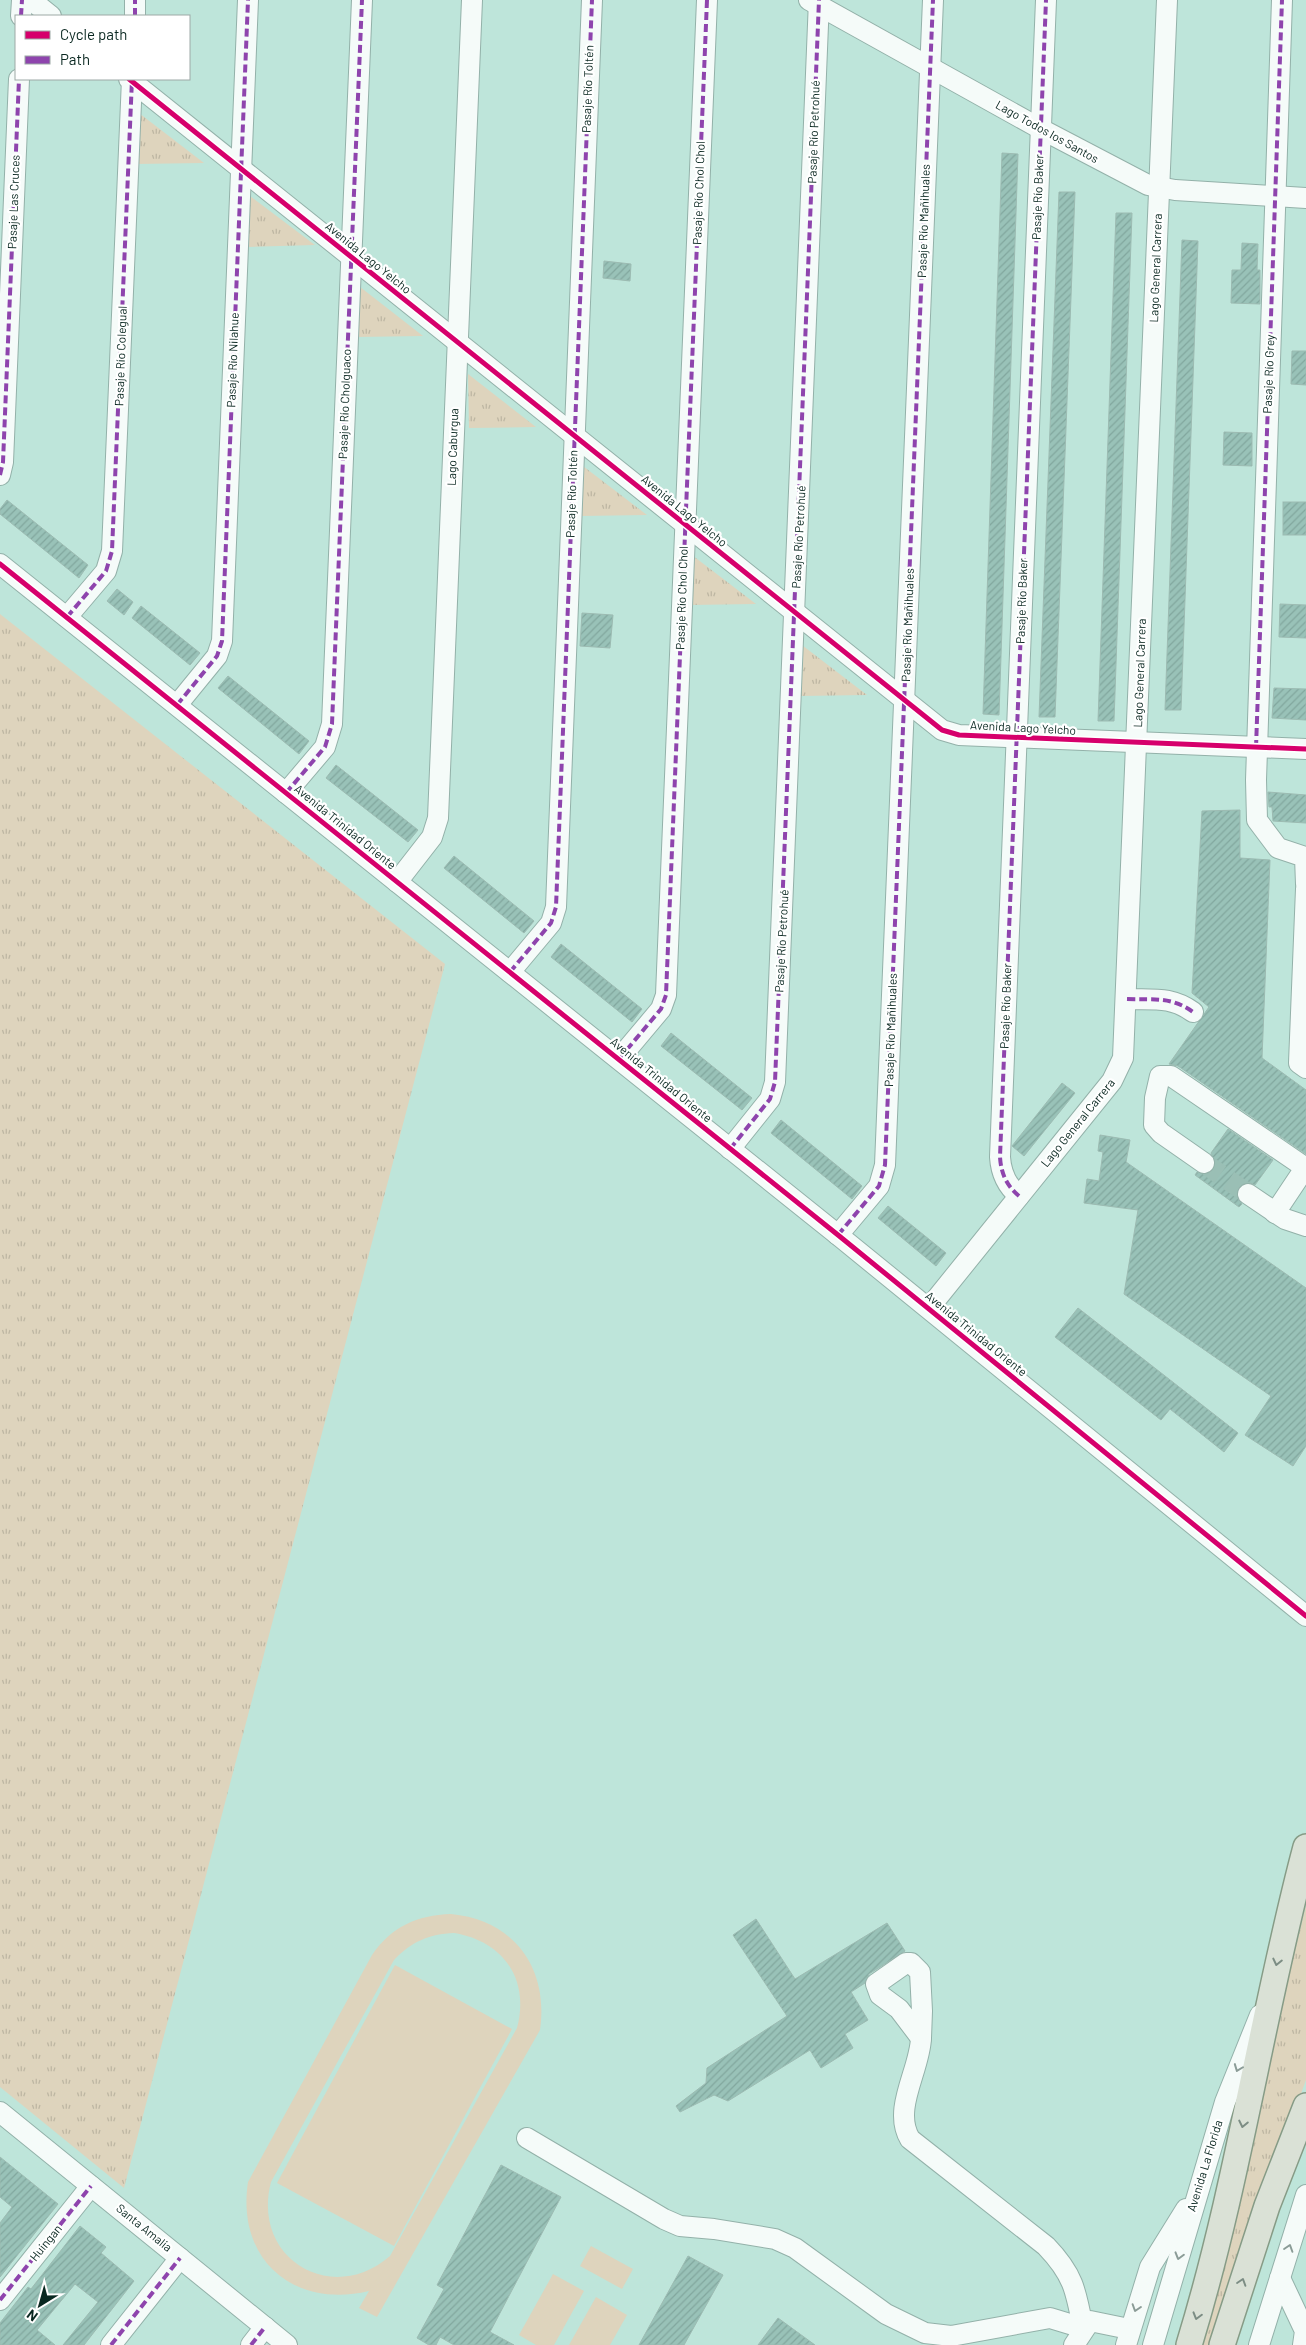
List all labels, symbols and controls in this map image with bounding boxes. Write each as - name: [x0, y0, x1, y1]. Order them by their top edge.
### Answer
- legend: [15, 15, 190, 80]
- text: Cycle path: [60, 25, 127, 43]
- street label: Pasaje Río Toltén: [578, 45, 596, 133]
- text: Path: [60, 50, 90, 68]
- street label: Pasaje Río Petrohué: [804, 80, 822, 184]
- street label: Lago Todos los Santos: [994, 97, 1102, 165]
- street label: Pasaje Río Chol Chol: [689, 141, 707, 245]
- street label: Pasaje Río Baker: [1029, 153, 1046, 240]
- street label: Pasaje Las Cruces: [4, 154, 22, 249]
- street label: Pasaje Río Mañihuales: [914, 164, 932, 278]
- street label: Lago General Carrera: [1146, 213, 1164, 323]
- street label: Avenida Lago Yelcho: [323, 218, 414, 296]
- street label: Pasaje Río Colegual: [111, 306, 129, 406]
- street label: Pasaje Río Nilahue: [223, 312, 241, 408]
- street label: Pasaje Río Grey: [1260, 334, 1276, 414]
- street label: Pasaje Río Cholguaco: [335, 349, 353, 459]
- street label: Lago Caburgua: [444, 408, 460, 486]
- street label: Pasaje Río Toltén: [562, 450, 580, 538]
- street label: Avenida Lago Yelcho: [639, 471, 730, 549]
- street label: Pasaje Río Petrohué: [788, 485, 808, 589]
- street label: Pasaje Río Chol Chol: [672, 546, 690, 650]
- street label: Pasaje Río Baker: [1013, 557, 1030, 644]
- street label: Pasaje Río Mañihuales: [898, 568, 916, 682]
- street label: Lago General Carrera: [1130, 618, 1148, 728]
- street label: Avenida Lago Yelcho: [970, 717, 1076, 737]
- street label: Avenida Trinidad Oriente: [292, 781, 399, 871]
- street label: Pasaje Río Petrohué: [771, 889, 791, 993]
- street label: Pasaje Río Baker: [997, 962, 1014, 1049]
- street label: Pasaje Río Mañihuales: [881, 973, 899, 1087]
- street label: Avenida Trinidad Oriente: [608, 1034, 715, 1124]
- street label: Lago General Carrera: [1037, 1075, 1117, 1169]
- street label: Avenida Trinidad Oriente: [923, 1288, 1030, 1378]
- one-way arrow: [1272, 1958, 1283, 1966]
- one-way arrow: [1234, 2063, 1244, 2071]
- street label: Avenida La Florida: [1183, 2118, 1225, 2213]
- one-way arrow: [1238, 2120, 1249, 2129]
- street label: Santa Amalia: [114, 2200, 175, 2254]
- street label: Huingan: [26, 2221, 64, 2263]
- one-way arrow: [1284, 2245, 1294, 2253]
- one-way arrow: [1174, 2252, 1185, 2261]
- one-way arrow: [1236, 2278, 1246, 2286]
- north arrow: [15, 2280, 65, 2330]
- one-way arrow: [1132, 2303, 1142, 2311]
- text: N: [23, 2306, 41, 2325]
- one-way arrow: [1193, 2312, 1203, 2320]

